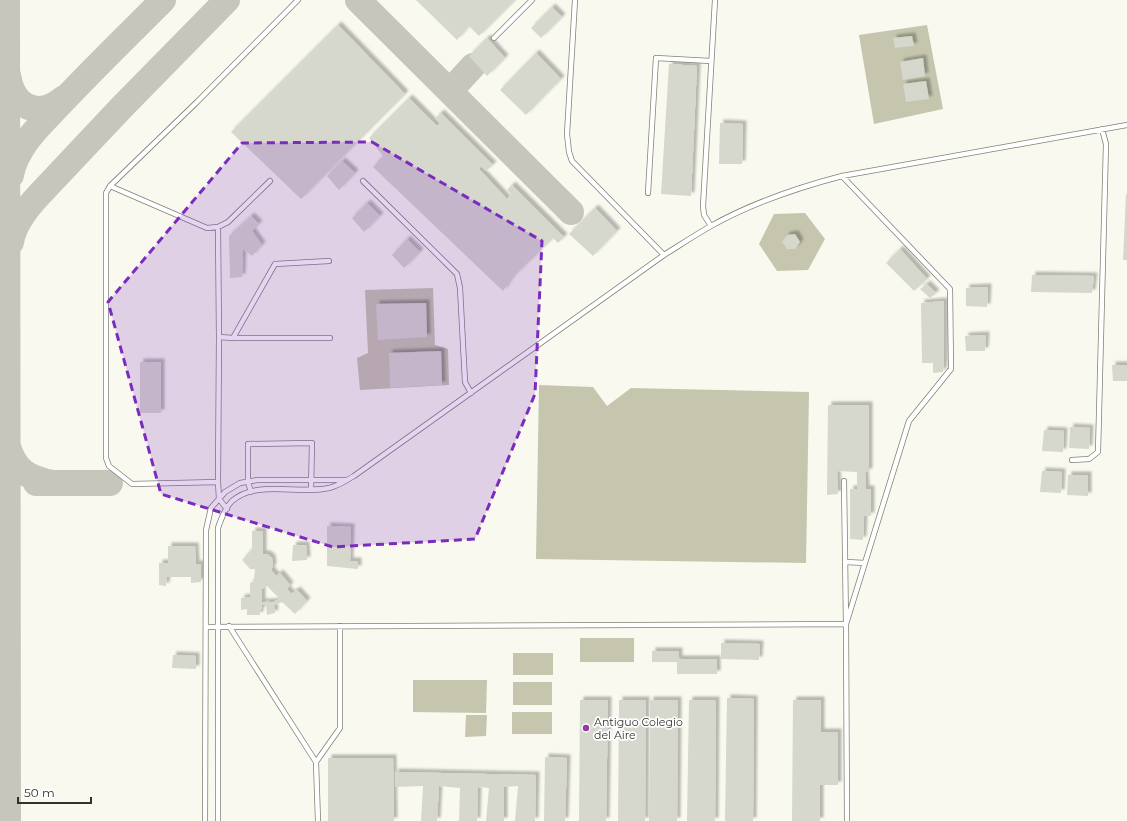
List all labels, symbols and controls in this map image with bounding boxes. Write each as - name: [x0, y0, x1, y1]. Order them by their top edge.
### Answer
- place label: Antiguo Colegio del Aire: [594, 715, 683, 742]
- marker: Antiguo Colegio del Aire: [581, 723, 591, 733]
- scale bar: [18, 779, 91, 805]
- text: 50 m: [24, 785, 55, 800]

